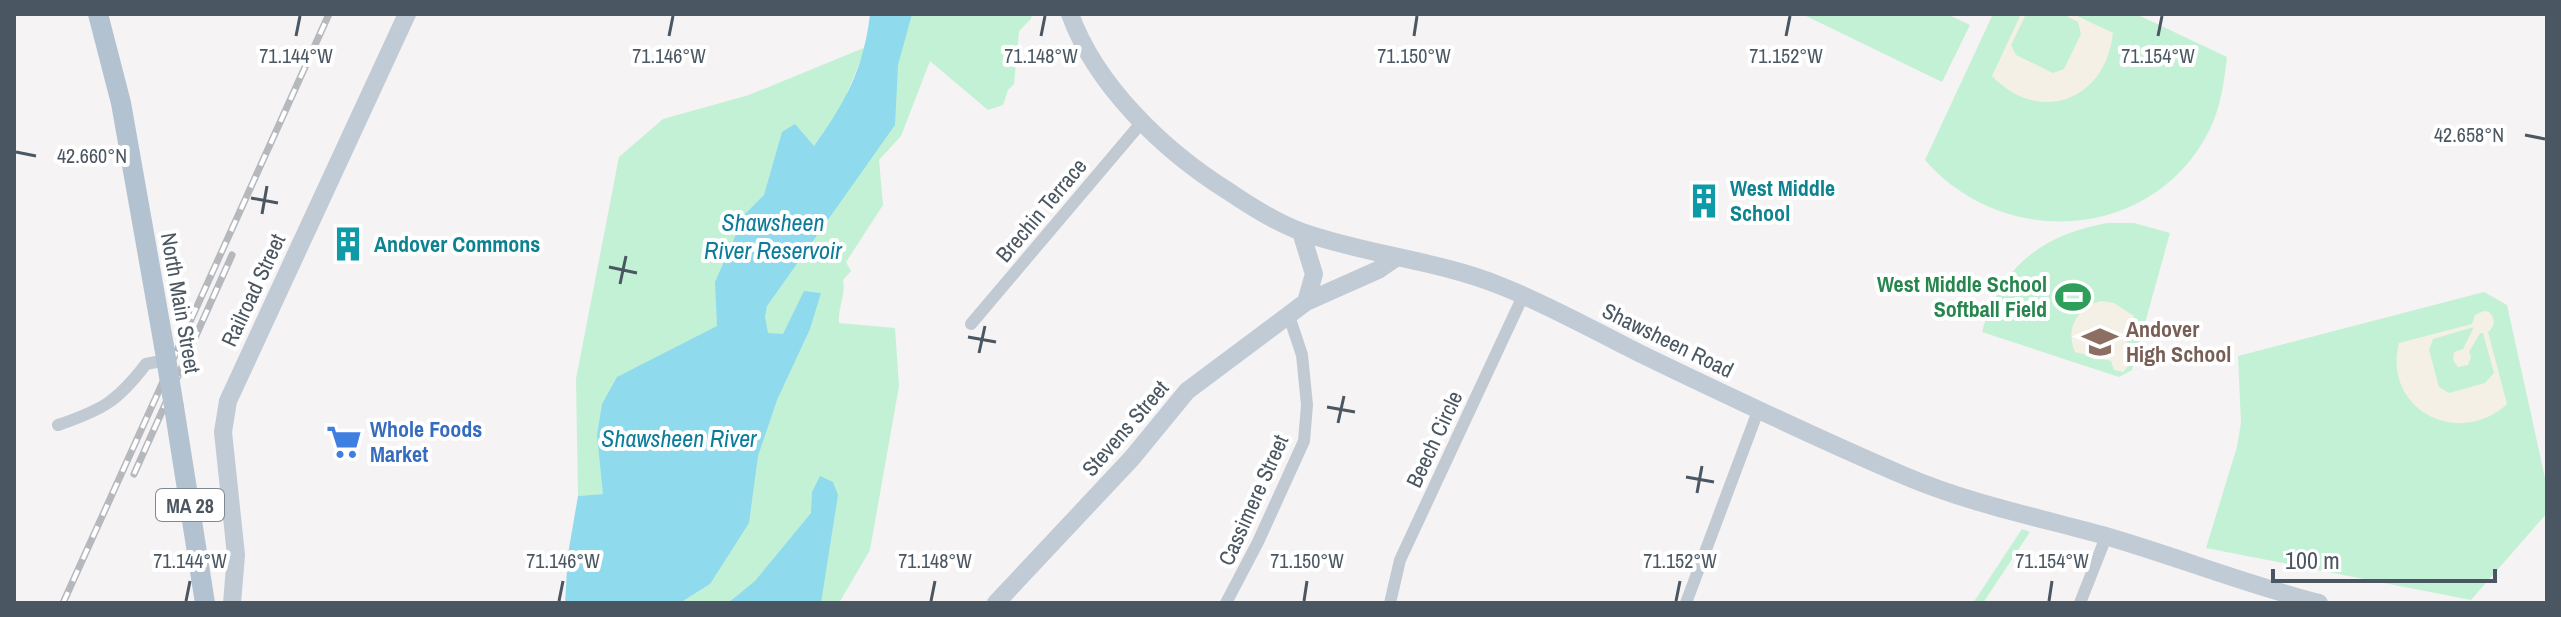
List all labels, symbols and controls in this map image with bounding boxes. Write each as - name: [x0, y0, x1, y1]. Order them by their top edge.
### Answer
- text: 71.144°W: [259, 42, 333, 69]
- text: 71.146°W: [632, 42, 706, 69]
- text: 71.148°W: [1004, 42, 1078, 69]
- text: 71.150°W: [1377, 42, 1451, 69]
- text: 71.152°W: [1749, 42, 1823, 69]
- text: 71.154°W: [2121, 42, 2195, 69]
- text: 42.658°N: [2434, 121, 2504, 148]
- text: 42.660°N: [57, 142, 127, 169]
- street label: Brechin Terrace: [989, 152, 1093, 268]
- place label: West Middle School: [1730, 173, 1835, 228]
- building icon: West Middle School: [1685, 182, 1723, 220]
- water label: Shawsheen River Reservoir: [704, 206, 843, 266]
- building icon: Andover Commons: [329, 225, 367, 263]
- street label: Railroad Street: [214, 229, 292, 351]
- place label: Andover Commons: [374, 229, 540, 259]
- street label: North Main Street: [154, 230, 208, 376]
- place label: West Middle School Softball Field: [1877, 269, 2047, 324]
- sports icon: West Middle School Softball Field: [2054, 278, 2092, 316]
- street label: Shawsheen Road: [1597, 295, 1739, 385]
- place label: Andover High School: [2126, 314, 2231, 369]
- school or university icon: Andover High School: [2081, 323, 2119, 361]
- street label: Stevens Street: [1075, 374, 1175, 482]
- street label: Beech Circle: [1399, 386, 1469, 492]
- place label: Whole Foods Market: [370, 414, 482, 469]
- water label: Shawsheen River: [601, 422, 758, 454]
- supermarket icon: Whole Foods Market: [325, 423, 363, 461]
- street label: Cassimere Street: [1211, 430, 1295, 570]
- road number: MA 28: [156, 489, 224, 521]
- scale bar: [2273, 533, 2495, 583]
- text: 100 m: [2285, 544, 2340, 576]
- text: 71.144°W: [153, 547, 227, 574]
- text: 71.146°W: [526, 547, 600, 574]
- text: 71.148°W: [898, 547, 972, 574]
- text: 71.150°W: [1270, 547, 1344, 574]
- text: 71.152°W: [1643, 547, 1717, 574]
- text: 71.154°W: [2015, 547, 2089, 574]

